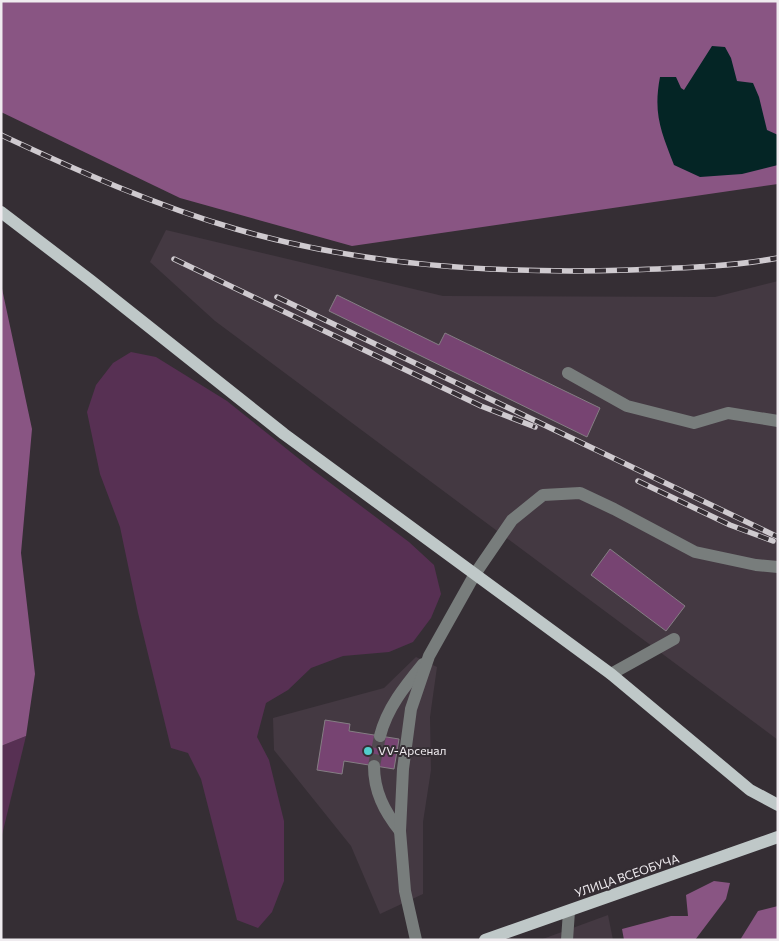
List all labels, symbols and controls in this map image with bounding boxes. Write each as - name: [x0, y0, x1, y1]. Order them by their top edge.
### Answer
- place label: VV-Арсенал: [378, 743, 446, 757]
- marker: VV-Арсенал: [362, 745, 374, 757]
- street label: УЛИЦА ВСЕОБУЧА: [573, 851, 681, 899]

